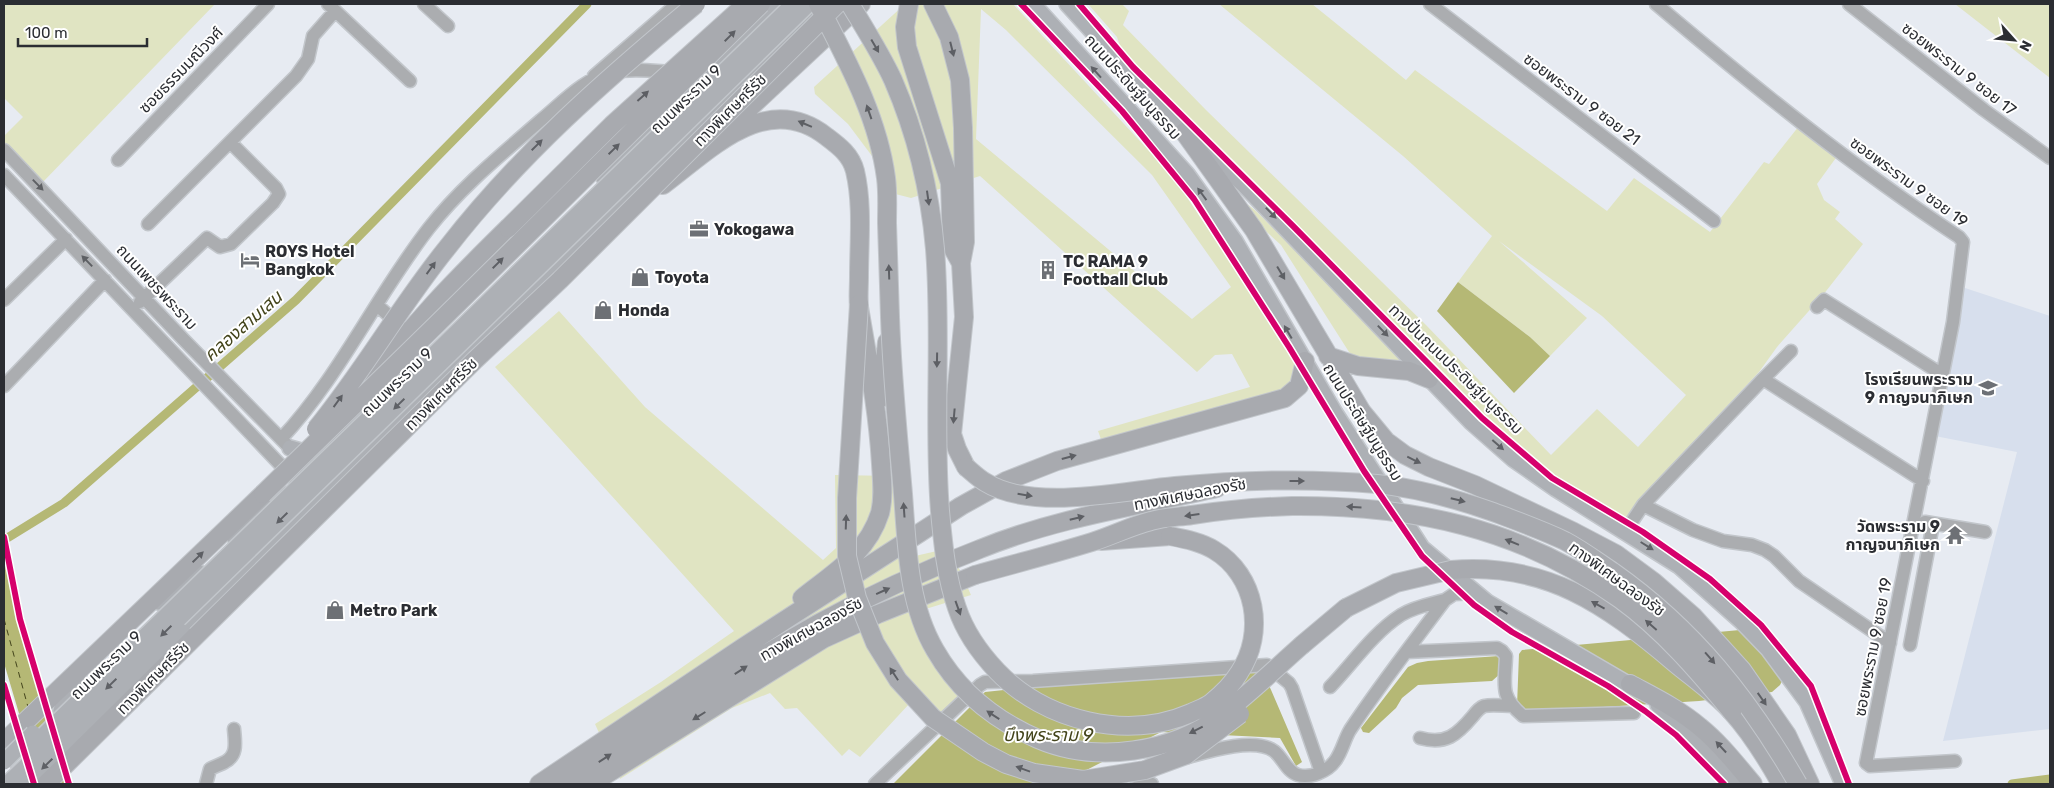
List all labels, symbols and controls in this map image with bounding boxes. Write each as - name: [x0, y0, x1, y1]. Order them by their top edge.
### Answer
- scale bar: [18, 15, 146, 47]
- north arrow: [1989, 15, 2039, 65]
- street label: ซอยพระราม 9 ซอย 17: [1898, 18, 2020, 120]
- street label: ซอยธรรมมณีวงศ์: [135, 23, 227, 117]
- text: 100 m: [25, 24, 67, 42]
- one-way arrow: [723, 30, 735, 42]
- street label: ถนนประดิษฐ์มนูธรรม: [1081, 31, 1185, 143]
- text: N: [2015, 37, 2035, 54]
- one-way arrow: [870, 39, 879, 53]
- one-way arrow: [948, 41, 956, 56]
- street label: ซอยพระราม 9 ซอย 21: [1520, 49, 1644, 149]
- street label: ถนนพระราม 9: [647, 61, 725, 137]
- one-way arrow: [1090, 65, 1101, 78]
- street label: ทางพิเศษศรีรัช: [690, 70, 770, 150]
- one-way arrow: [636, 90, 648, 102]
- one-way arrow: [865, 104, 873, 119]
- one-way arrow: [798, 119, 812, 127]
- street label: ซอยพระราม 9 ซอย 19: [1846, 133, 1972, 231]
- one-way arrow: [531, 139, 543, 151]
- one-way arrow: [607, 143, 619, 155]
- one-way arrow: [32, 179, 44, 191]
- one-way arrow: [1197, 187, 1207, 201]
- one-way arrow: [924, 191, 932, 207]
- one-way arrow: [1265, 207, 1277, 219]
- office icon: Yokogawa: [688, 218, 710, 240]
- place label: Yokogawa: [714, 220, 794, 239]
- street label: ถนนเพชรพระราม: [113, 240, 201, 334]
- place label: ROYS Hotel Bangkok: [265, 242, 355, 279]
- hotel icon: ROYS Hotel Bangkok: [239, 249, 261, 271]
- place label: TC RAMA 9 Football Club: [1063, 252, 1168, 289]
- one-way arrow: [81, 255, 93, 267]
- one-way arrow: [492, 258, 504, 270]
- building icon: TC RAMA 9 Football Club: [1037, 259, 1059, 281]
- one-way arrow: [426, 261, 436, 275]
- one-way arrow: [885, 264, 893, 280]
- shop icon: Toyota: [629, 266, 651, 288]
- one-way arrow: [1276, 267, 1285, 280]
- place label: Toyota: [655, 268, 709, 287]
- water label: คลองสามเสน: [199, 285, 287, 366]
- shop icon: Honda: [592, 299, 614, 321]
- street label: ทางปั่นถนนประดิษฐ์มนูธรรม: [1385, 299, 1528, 438]
- place label: Honda: [618, 301, 670, 320]
- one-way arrow: [1284, 325, 1293, 338]
- one-way arrow: [1377, 325, 1389, 337]
- street label: ถนนพระราม 9: [358, 344, 436, 420]
- one-way arrow: [933, 353, 941, 369]
- street label: ทางพิเศษศรีรัช: [401, 354, 481, 434]
- street label: ถนนประดิษฐ์มนูธรรม: [1319, 360, 1407, 484]
- place label: โรงเรียนพระราม 9 กาญจนาภิเษก: [1865, 370, 1973, 407]
- school or university icon: โรงเรียนพระราม 9 กาญจนาภิเษก: [1977, 377, 1999, 399]
- one-way arrow: [333, 395, 343, 408]
- one-way arrow: [393, 398, 405, 410]
- one-way arrow: [949, 408, 957, 424]
- one-way arrow: [1491, 440, 1504, 451]
- one-way arrow: [1062, 453, 1077, 461]
- one-way arrow: [1407, 455, 1422, 464]
- street label: ทางพิเศษฉลองรัช: [1132, 474, 1248, 514]
- one-way arrow: [1289, 477, 1305, 485]
- one-way arrow: [1017, 491, 1033, 499]
- one-way arrow: [1450, 497, 1465, 505]
- one-way arrow: [899, 501, 907, 517]
- one-way arrow: [1346, 502, 1362, 510]
- one-way arrow: [1184, 511, 1200, 519]
- one-way arrow: [277, 512, 289, 524]
- one-way arrow: [842, 514, 850, 530]
- one-way arrow: [1069, 514, 1084, 522]
- place label: วัดพระราม 9 กาญจนาภิเษก: [1846, 517, 1940, 554]
- temple icon: วัดพระราม 9 กาญจนาภิเษก: [1944, 524, 1966, 546]
- one-way arrow: [1504, 538, 1519, 546]
- street label: ทางพิเศษฉลองรัช: [1565, 538, 1669, 620]
- one-way arrow: [1641, 541, 1654, 550]
- one-way arrow: [191, 551, 203, 563]
- street label: ซอยพระราม 9 ซอย 19: [1850, 576, 1896, 718]
- one-way arrow: [876, 586, 890, 594]
- street label: ทางพิเศษฉลองรัช: [757, 593, 865, 665]
- shop icon: Metro Park: [324, 599, 346, 621]
- place label: Metro Park: [350, 601, 438, 620]
- one-way arrow: [954, 601, 962, 616]
- one-way arrow: [1591, 601, 1606, 609]
- one-way arrow: [1494, 606, 1507, 615]
- one-way arrow: [1645, 619, 1657, 631]
- one-way arrow: [160, 625, 172, 637]
- street label: ถนนพระราม 9: [67, 627, 145, 703]
- street label: ทางพิเศษศรีรัช: [113, 638, 193, 718]
- one-way arrow: [1704, 652, 1716, 664]
- one-way arrow: [734, 665, 748, 675]
- one-way arrow: [890, 668, 899, 681]
- one-way arrow: [105, 678, 117, 690]
- one-way arrow: [1757, 692, 1767, 705]
- one-way arrow: [986, 710, 999, 719]
- one-way arrow: [692, 711, 705, 721]
- water label: บึงพระราม 9: [1003, 724, 1093, 746]
- one-way arrow: [1189, 726, 1203, 734]
- one-way arrow: [1715, 741, 1727, 753]
- one-way arrow: [598, 753, 611, 763]
- one-way arrow: [42, 758, 54, 770]
- one-way arrow: [1015, 765, 1030, 772]

